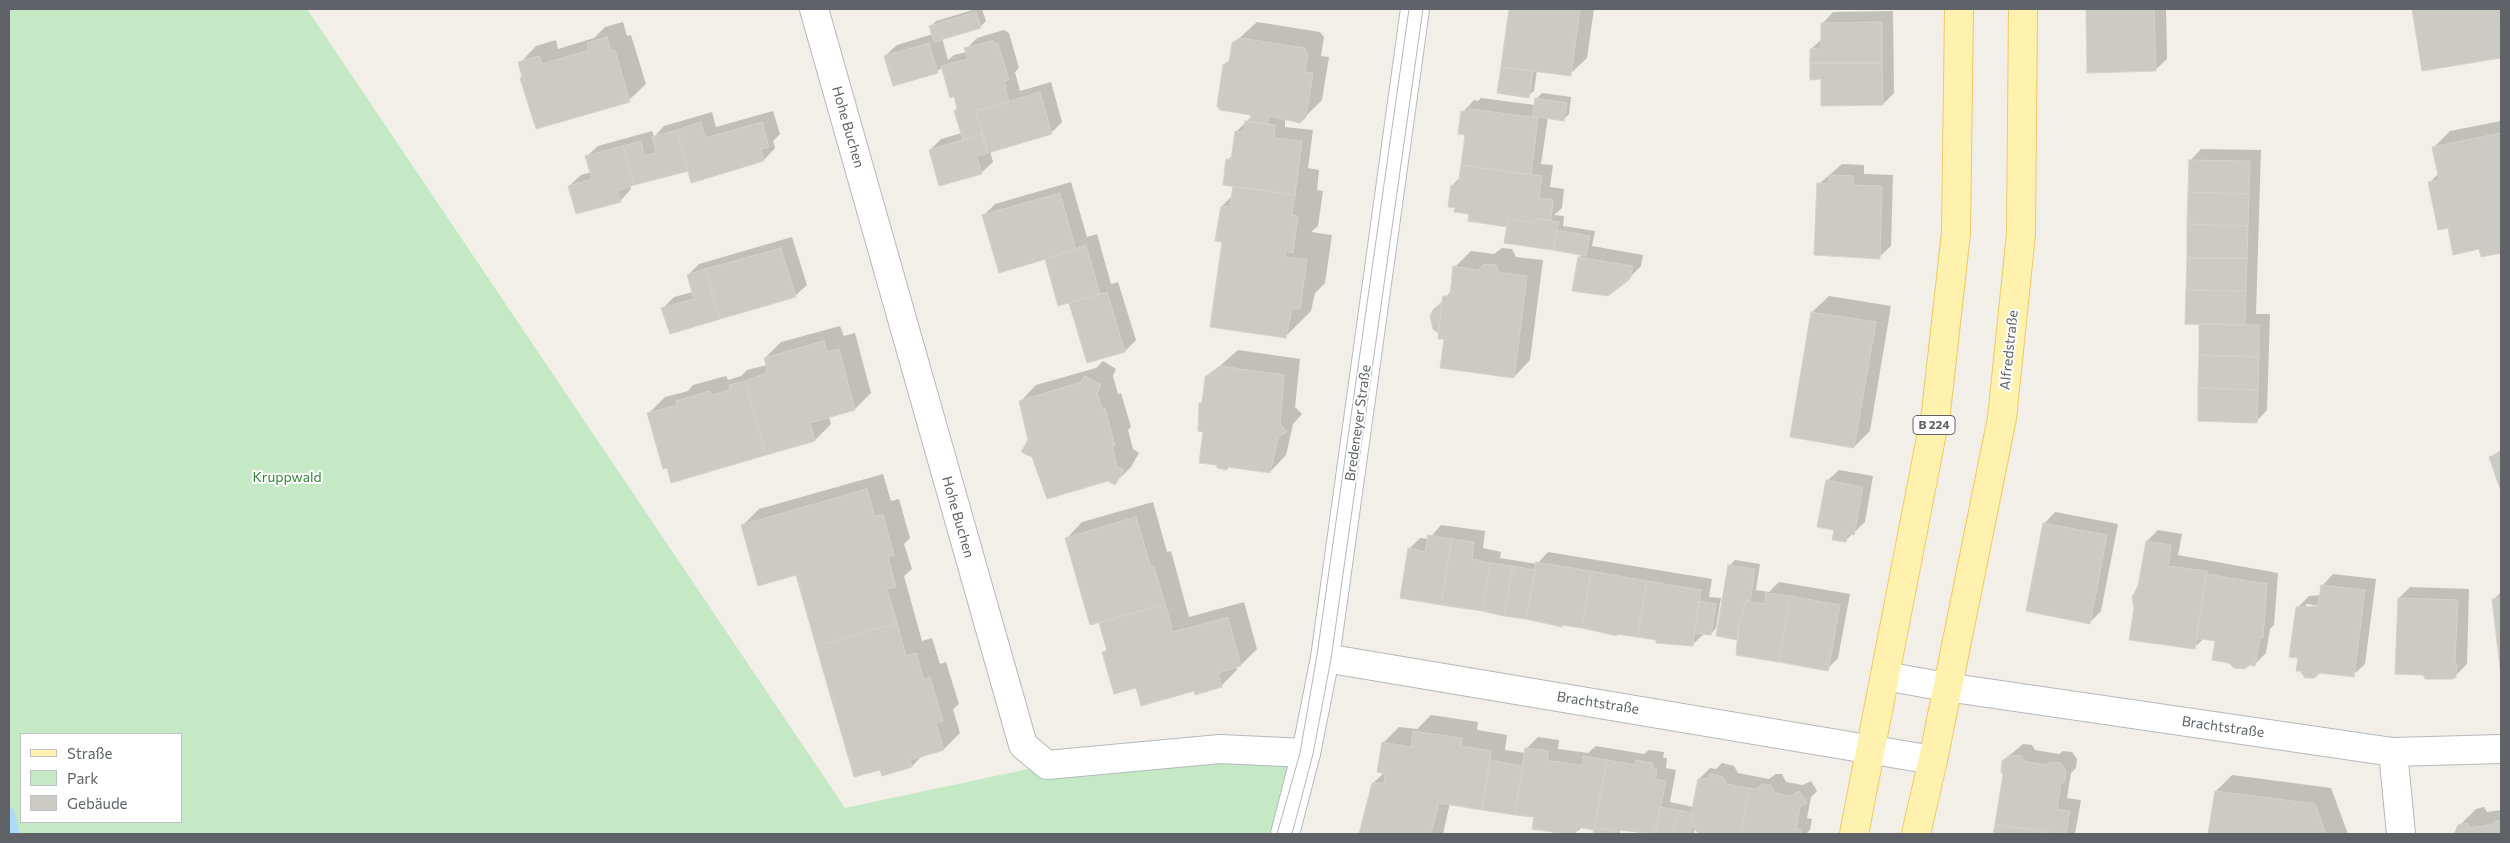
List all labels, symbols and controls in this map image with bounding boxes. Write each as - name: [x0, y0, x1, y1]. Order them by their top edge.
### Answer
- street label: Hohe Buchen: [828, 84, 868, 170]
- street label: Alfredstraße: [1996, 309, 2022, 391]
- street label: Bredeneyer Straße: [1341, 364, 1375, 482]
- road number: B 224: [1913, 416, 1955, 434]
- park label: Kruppwald: [252, 469, 322, 485]
- street label: Hohe Buchen: [938, 474, 978, 560]
- street label: Brachtstraße: [1556, 688, 1640, 718]
- street label: Brachtstraße: [2181, 713, 2265, 741]
- legend: [20, 733, 182, 823]
- text: Straße: [67, 744, 113, 762]
- text: Park: [67, 769, 98, 787]
- text: Gebäude: [67, 794, 128, 812]

